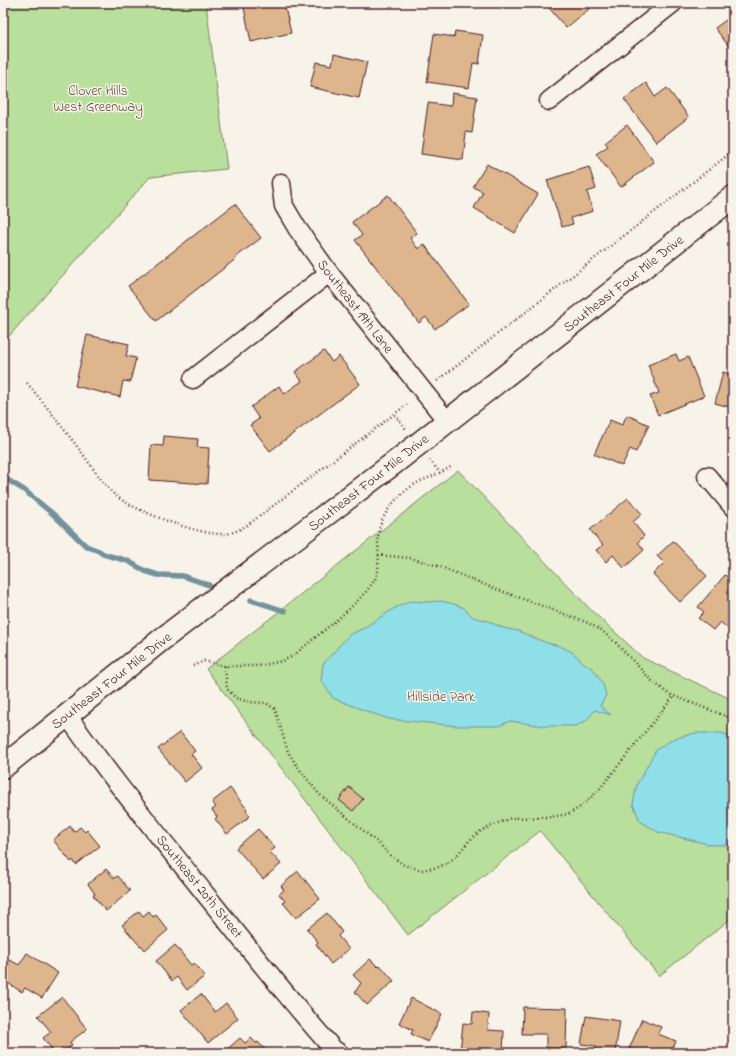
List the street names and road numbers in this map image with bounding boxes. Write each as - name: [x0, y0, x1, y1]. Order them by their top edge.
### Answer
- street label: Southeast Four Mile Drive: [559, 230, 689, 338]
- street label: Southeast 19th Lane: [311, 255, 399, 359]
- street label: Southeast Four Mile Drive: [304, 429, 434, 537]
- street label: Southeast Four Mile Drive: [47, 627, 177, 735]
- street label: Southeast 20th Street: [150, 831, 247, 943]

